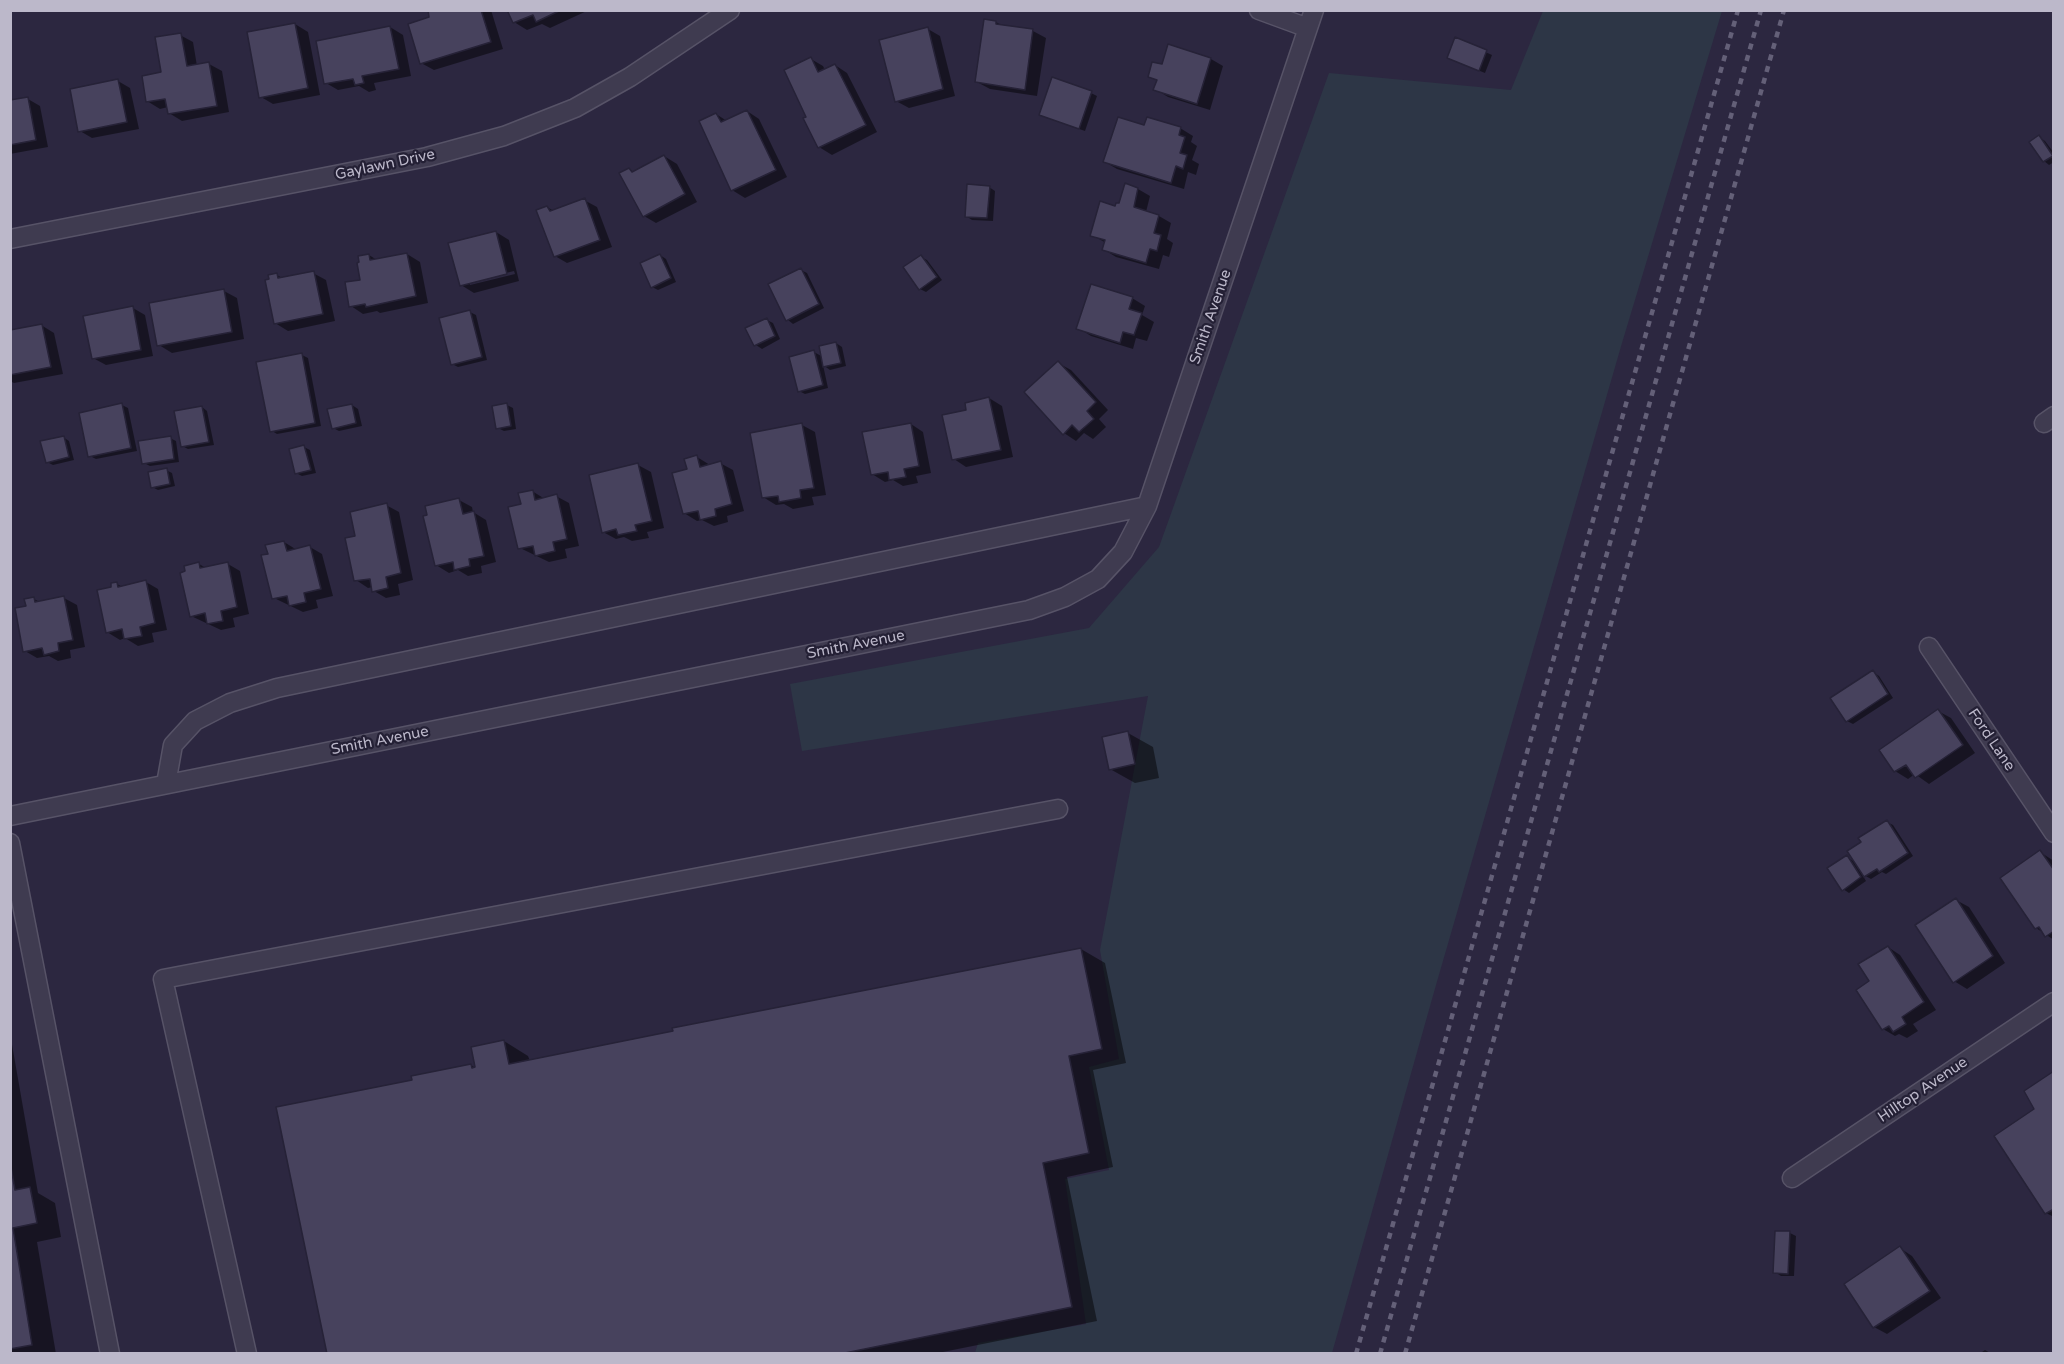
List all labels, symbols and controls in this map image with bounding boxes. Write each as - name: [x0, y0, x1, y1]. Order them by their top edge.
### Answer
- street label: Gaylawn Drive: [333, 146, 437, 184]
- street label: Smith Avenue: [1186, 267, 1236, 367]
- street label: Smith Avenue: [806, 627, 906, 663]
- street label: Ford Lane: [1964, 705, 2018, 775]
- street label: Smith Avenue: [330, 723, 430, 759]
- street label: Hilltop Avenue: [1875, 1053, 1971, 1127]

